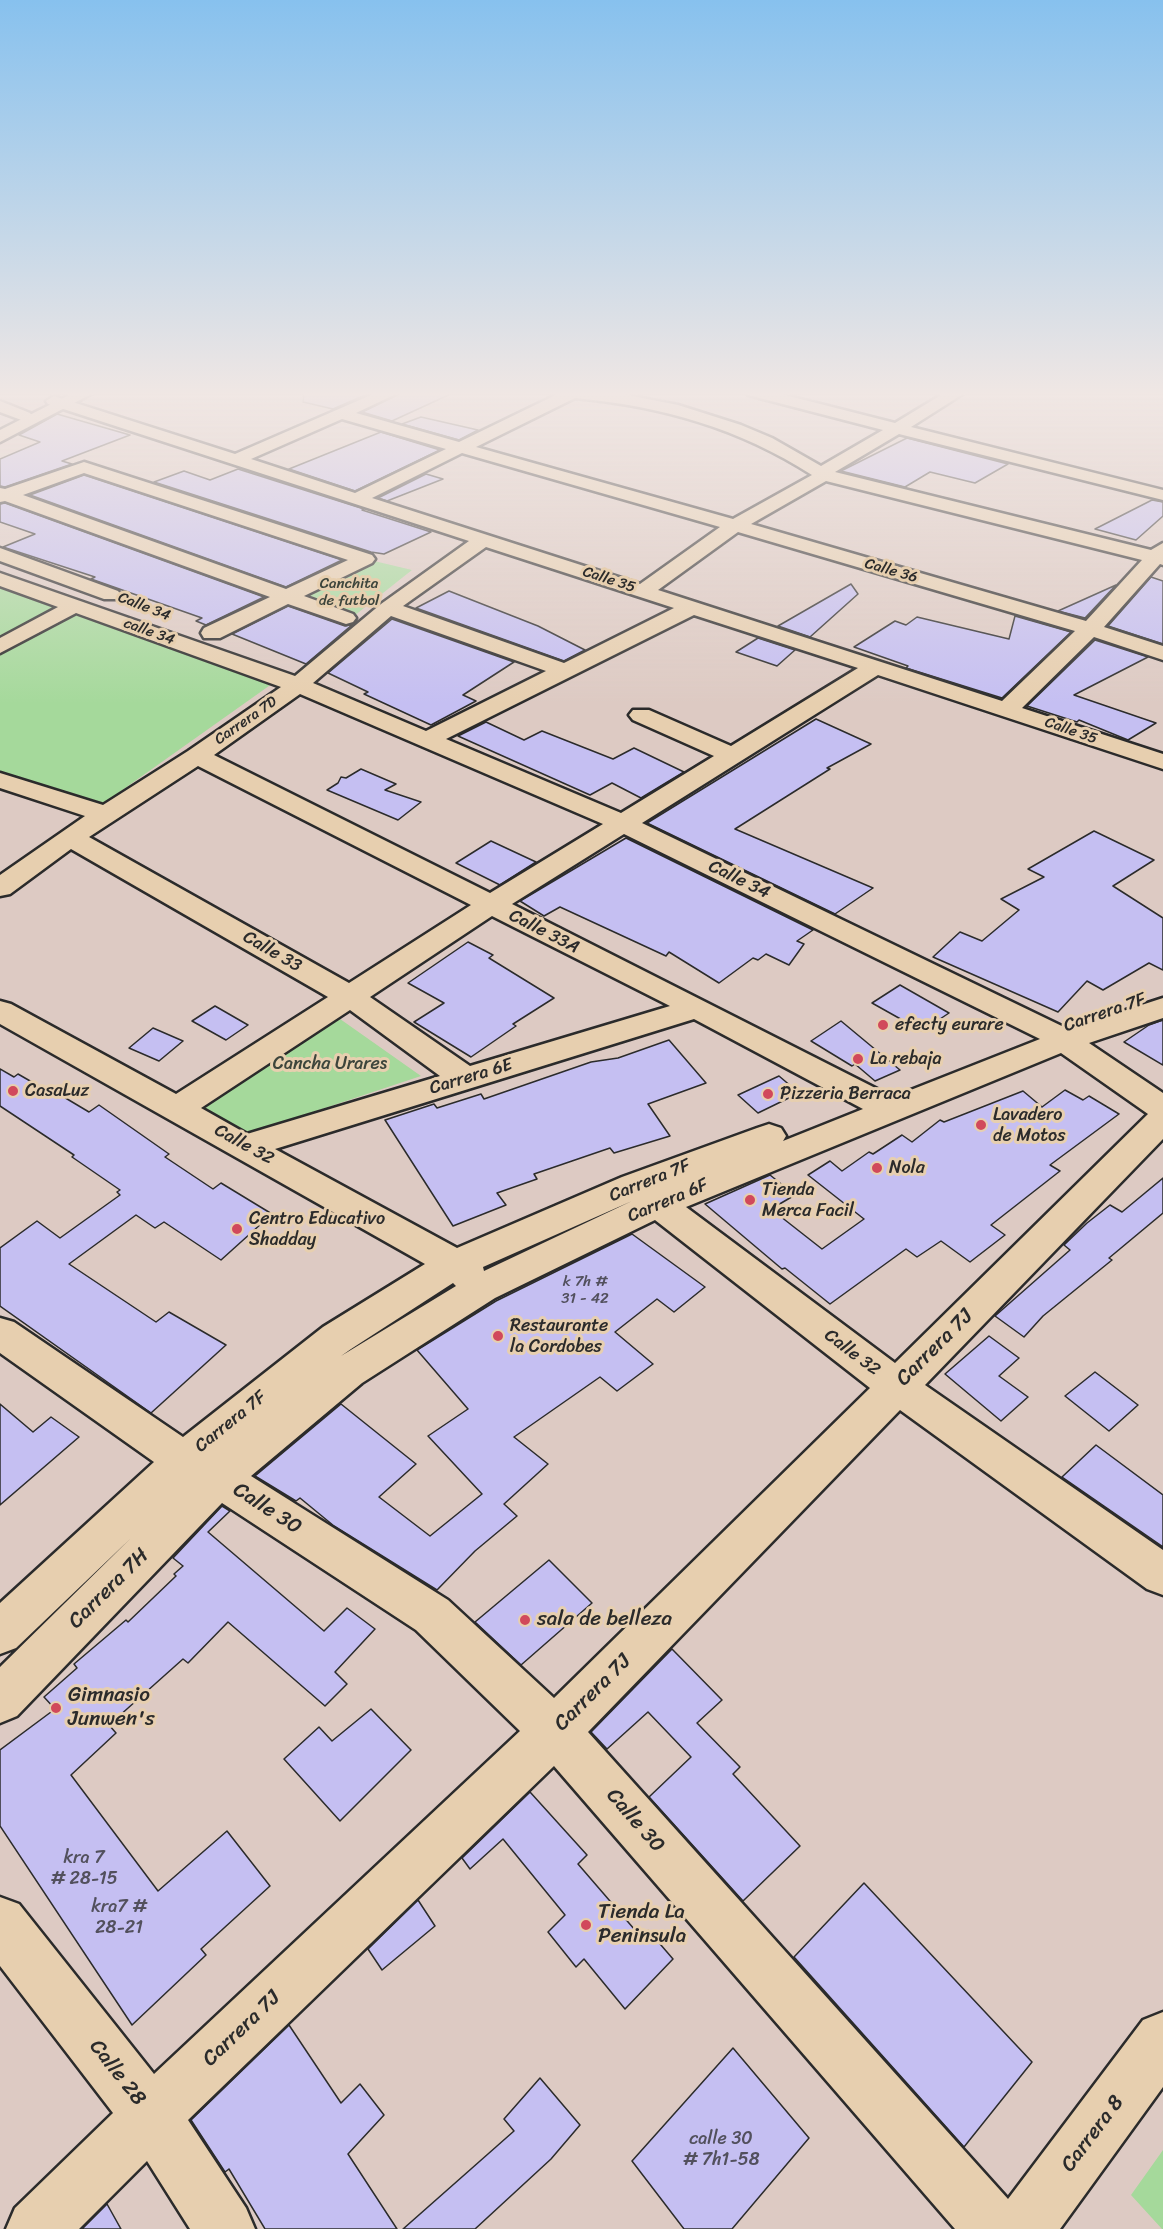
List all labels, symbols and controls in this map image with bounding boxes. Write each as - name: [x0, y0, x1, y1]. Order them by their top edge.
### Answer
- street label: Calle 36: [863, 555, 919, 587]
- street label: Calle 35: [580, 563, 638, 597]
- park label: Canchita de futbol: [319, 575, 379, 610]
- street label: Calle 34: [115, 589, 173, 625]
- street label: calle 34: [121, 615, 177, 649]
- street label: Carrera 7D: [211, 693, 281, 749]
- street label: Calle 35: [1042, 714, 1100, 748]
- street label: Calle 34: [705, 856, 773, 904]
- street label: Calle 33A: [505, 905, 583, 959]
- street label: Calle 33: [239, 927, 305, 977]
- street label: Carrera 7F: [1061, 989, 1149, 1037]
- place label: efecty eurare: [895, 1014, 1004, 1036]
- marker: efecty eurare: [876, 1018, 890, 1032]
- place label: La rebaja: [870, 1048, 942, 1070]
- marker: La rebaja: [851, 1052, 865, 1066]
- park label: Cancha Urares: [273, 1053, 387, 1075]
- street label: Carrera 6E: [427, 1054, 515, 1100]
- place label: CasaLuz: [25, 1080, 89, 1102]
- place label: Pizzeria Berraca: [780, 1083, 911, 1105]
- marker: CasaLuz: [6, 1084, 20, 1098]
- marker: Pizzeria Berraca: [761, 1087, 775, 1101]
- place label: Lavadero de Motos: [993, 1104, 1066, 1146]
- marker: Lavadero de Motos: [974, 1118, 988, 1132]
- street label: Calle 32: [210, 1120, 278, 1170]
- street label: Carrera 7F: [606, 1155, 694, 1207]
- place label: Nola: [889, 1157, 925, 1179]
- marker: Nola: [870, 1161, 884, 1175]
- street label: Carrera 6F: [624, 1174, 712, 1228]
- place label: Tienda Merca Facil: [762, 1179, 854, 1222]
- marker: Tienda Merca Facil: [743, 1193, 757, 1207]
- place label: Centro Educativo Shadday: [249, 1208, 385, 1250]
- marker: Centro Educativo Shadday: [230, 1222, 244, 1236]
- house number: k 7h # 31 - 42: [561, 1273, 609, 1308]
- street label: Carrera 7J: [891, 1304, 979, 1392]
- place label: Restaurante la Cordobes: [510, 1315, 608, 1358]
- street label: Calle 32: [820, 1325, 884, 1381]
- marker: Restaurante la Cordobes: [491, 1329, 505, 1343]
- street label: Carrera 7F: [191, 1387, 271, 1457]
- street label: Calle 30: [228, 1478, 306, 1540]
- street label: Carrera 7H: [64, 1544, 154, 1634]
- place label: sala de belleza: [537, 1607, 672, 1633]
- marker: sala de belleza: [518, 1613, 532, 1627]
- street label: Carrera 7J: [549, 1649, 637, 1737]
- place label: Gimnasio Junwen's: [68, 1683, 155, 1733]
- marker: Gimnasio Junwen's: [49, 1701, 63, 1715]
- street label: Calle 30: [600, 1784, 670, 1858]
- house number: kra 7 # 28-15: [50, 1847, 118, 1890]
- house number: kra7 # 28-21: [91, 1896, 147, 1938]
- place label: Tienda La Peninsula: [598, 1900, 686, 1950]
- marker: Tienda La Peninsula: [579, 1918, 593, 1932]
- street label: Carrera 7J: [198, 1986, 286, 2072]
- street label: Calle 28: [83, 2035, 151, 2111]
- street label: Carrera 8: [1056, 2091, 1130, 2177]
- house number: calle 30 # 7h1-58: [682, 2128, 760, 2170]

